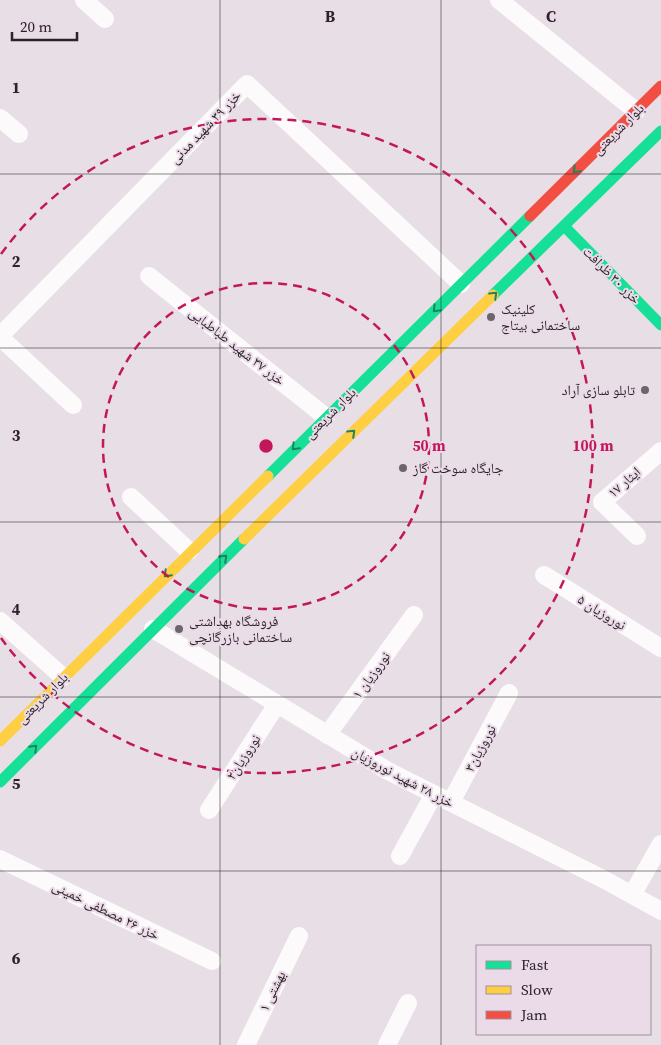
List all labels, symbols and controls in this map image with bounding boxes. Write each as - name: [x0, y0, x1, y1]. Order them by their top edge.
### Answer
- text: B: [325, 5, 336, 27]
- text: C: [546, 5, 556, 27]
- scale bar: [12, 10, 78, 42]
- text: 20 m: [20, 16, 52, 37]
- text: 1: [12, 76, 20, 98]
- street label: خزر ۳۹ شهید مدنی: [165, 86, 245, 168]
- street label: بلوار شریعتی: [588, 99, 648, 159]
- one-way arrow: [573, 164, 582, 173]
- street label: خزر ۳۰ ظرافت: [579, 242, 646, 309]
- text: 2: [12, 250, 21, 272]
- one-way arrow: [488, 292, 497, 301]
- place label: کلینیک ساختمانی بیتاج: [501, 299, 580, 335]
- street label: خزر ۳۷ شهید طباطبایی: [185, 302, 289, 390]
- one-way arrow: [433, 303, 442, 312]
- marker: کلینیک ساختمانی بیتاج: [485, 311, 497, 323]
- place label: تابلو سازی آراد: [562, 380, 635, 400]
- street label: بلوار شریعتی: [300, 383, 360, 443]
- marker: تابلو سازی آراد: [639, 384, 651, 396]
- text: 3: [12, 424, 21, 446]
- one-way arrow: [347, 430, 356, 439]
- text: 50 m: [412, 435, 446, 456]
- text: 100 m: [572, 435, 614, 456]
- centre of rings: [257, 437, 275, 455]
- one-way arrow: [292, 441, 301, 450]
- place label: جایگاه سوخت گاز: [412, 458, 503, 478]
- marker: جایگاه سوخت گاز: [397, 462, 409, 474]
- street label: ایثار ۱۷: [603, 462, 645, 502]
- one-way arrow: [218, 555, 227, 564]
- one-way arrow: [164, 568, 173, 577]
- street label: نوروزیان ۵: [574, 589, 630, 635]
- text: 4: [12, 598, 21, 620]
- place label: فروشگاه بهداشتی ساختمانی بازرگانچی: [189, 611, 292, 647]
- marker: فروشگاه بهداشتی ساختمانی بازرگانچی: [173, 623, 185, 635]
- street label: نوروزیان ۱: [347, 647, 395, 703]
- street label: بلوار شریعتی: [12, 668, 72, 728]
- street label: نوروزیان۳: [459, 721, 501, 775]
- street label: نوروزیان۲: [221, 730, 265, 784]
- street label: خزر ۲۸ شهید نوروزیان: [348, 742, 458, 812]
- one-way arrow: [29, 744, 38, 753]
- text: 5: [12, 772, 21, 794]
- street label: خزر ۲۶ مصطفی خمینی: [49, 875, 163, 945]
- legend: [476, 945, 651, 1035]
- text: 6: [12, 947, 21, 969]
- text: Fast: [521, 954, 548, 975]
- street label: بهشتی ۱: [254, 967, 290, 1015]
- text: Slow: [521, 979, 553, 1000]
- text: Jam: [520, 1004, 548, 1025]

